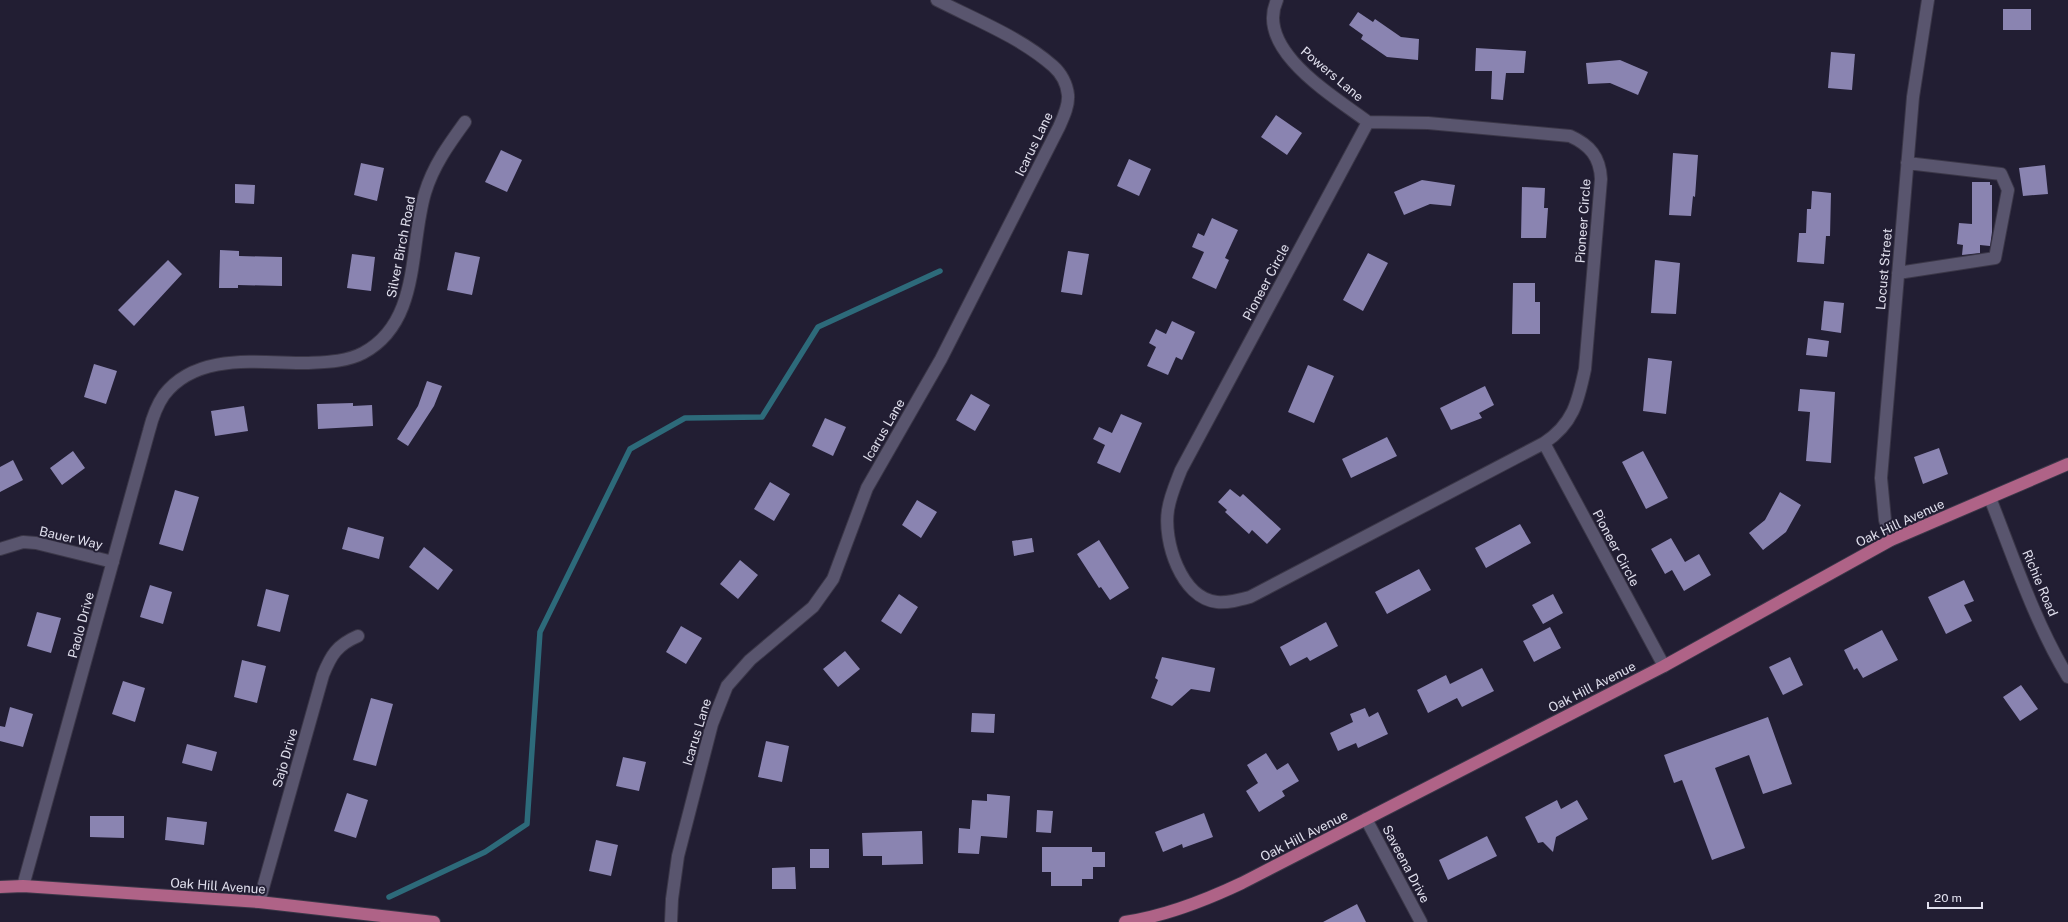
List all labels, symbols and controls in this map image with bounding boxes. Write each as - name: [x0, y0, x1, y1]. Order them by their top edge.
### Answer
- street label: Powers Lane: [1298, 44, 1366, 104]
- street label: Icarus Lane: [1012, 110, 1056, 178]
- street label: Pioneer Circle: [1573, 178, 1593, 264]
- street label: Silver Birch Road: [384, 195, 418, 299]
- street label: Locust Street: [1873, 228, 1895, 310]
- street label: Pioneer Circle: [1240, 241, 1292, 323]
- street label: Icarus Lane: [860, 396, 908, 464]
- street label: Oak Hill Avenue: [1853, 496, 1947, 550]
- street label: Pioneer Circle: [1590, 507, 1642, 589]
- street label: Bauer Way: [38, 523, 104, 553]
- street label: Richie Road: [2019, 547, 2061, 619]
- street label: Paolo Drive: [65, 590, 97, 660]
- street label: Oak Hill Avenue: [1546, 659, 1638, 715]
- street label: Icarus Lane: [680, 697, 714, 767]
- street label: Sajo Drive: [269, 727, 301, 789]
- street label: Oak Hill Avenue: [1258, 808, 1350, 864]
- street label: Saveena Drive: [1379, 823, 1433, 905]
- street label: Oak Hill Avenue: [170, 875, 266, 897]
- scale bar: [1928, 884, 1982, 910]
- text: 20 m: [1934, 891, 1962, 905]

